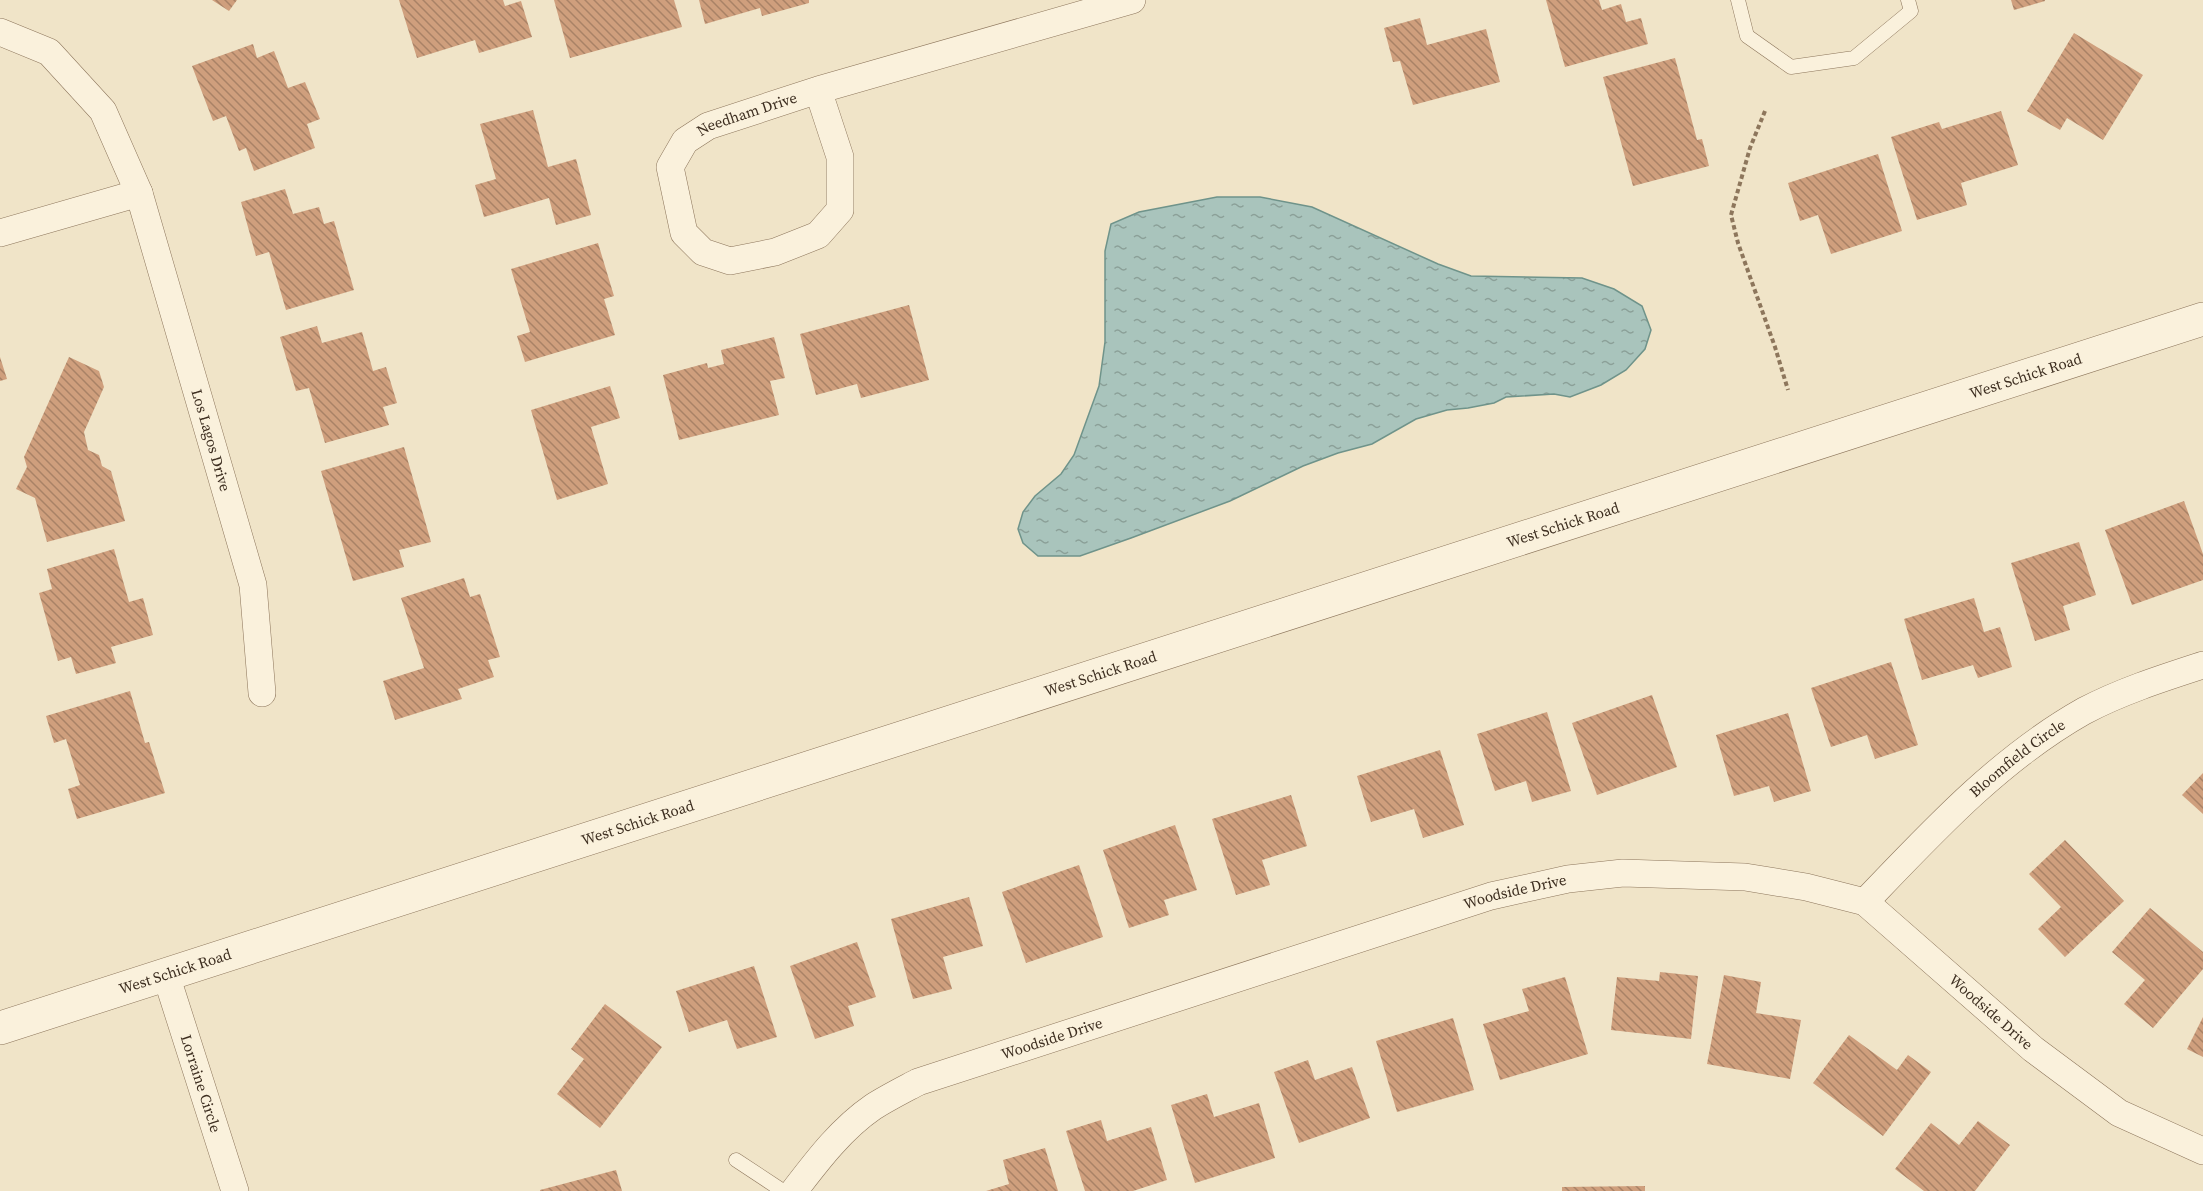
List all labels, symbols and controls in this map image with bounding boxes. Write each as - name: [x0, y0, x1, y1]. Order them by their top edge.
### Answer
- street label: Needham Drive: [692, 87, 800, 141]
- street label: West Schick Road: [1967, 347, 2085, 404]
- street label: Los Lagos Drive: [187, 386, 236, 494]
- street label: West Schick Road: [1504, 496, 1622, 552]
- street label: West Schick Road: [1041, 645, 1160, 701]
- street label: Bloomfield Circle: [1965, 714, 2069, 802]
- street label: West Schick Road: [579, 794, 697, 850]
- street label: Woodside Drive: [1461, 869, 1569, 914]
- street label: West Schick Road: [116, 943, 234, 999]
- street label: Woodside Drive: [1945, 969, 2038, 1055]
- street label: Woodside Drive: [998, 1012, 1105, 1064]
- street label: Lorraine Circle: [176, 1032, 227, 1135]

